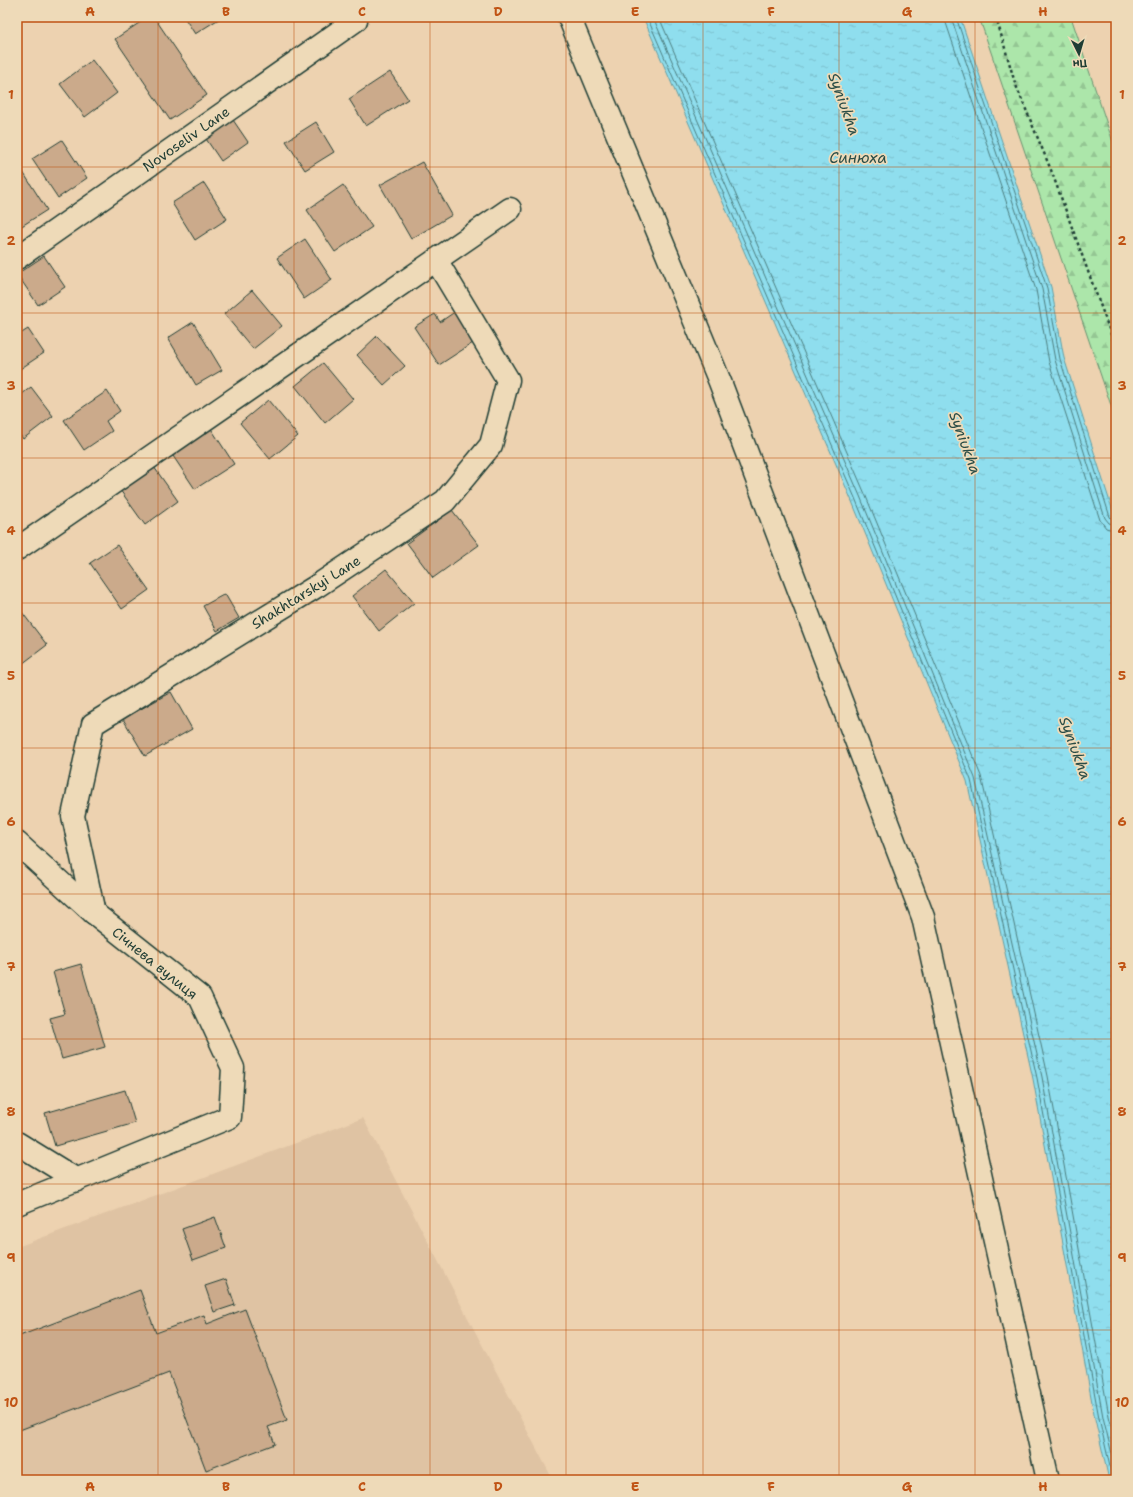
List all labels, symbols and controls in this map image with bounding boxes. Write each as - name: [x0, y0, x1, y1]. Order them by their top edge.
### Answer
- text: A: [85, 3, 95, 20]
- text: B: [222, 3, 230, 20]
- text: C: [358, 3, 366, 20]
- text: D: [493, 3, 503, 20]
- text: E: [631, 3, 640, 20]
- text: F: [767, 3, 775, 20]
- text: G: [902, 3, 913, 20]
- text: H: [1038, 3, 1048, 20]
- north arrow: [1059, 34, 1099, 74]
- text: Пн: [1072, 55, 1088, 72]
- water label: Syniukha: [823, 70, 865, 138]
- text: 1: [8, 86, 14, 103]
- text: 1: [1119, 86, 1125, 103]
- street label: Novoseliv Lane: [139, 102, 233, 176]
- water label: Синюха: [829, 148, 887, 168]
- text: 2: [6, 232, 16, 249]
- text: 2: [1117, 232, 1127, 249]
- text: 3: [6, 377, 16, 394]
- text: 3: [1117, 377, 1127, 394]
- water label: Syniukha: [944, 409, 986, 477]
- text: 4: [6, 522, 16, 539]
- text: 4: [1117, 522, 1127, 539]
- street label: Shakhtarskyi Lane: [248, 551, 364, 633]
- text: 5: [7, 667, 15, 684]
- text: 5: [1118, 667, 1126, 684]
- water label: Syniukha: [1054, 714, 1096, 782]
- text: 6: [6, 813, 16, 830]
- text: 6: [1117, 813, 1127, 830]
- street label: Січнева вулиця: [108, 923, 202, 1003]
- text: 7: [6, 958, 16, 975]
- text: 7: [1117, 958, 1127, 975]
- text: 8: [6, 1103, 16, 1120]
- text: 8: [1117, 1103, 1127, 1120]
- text: 9: [6, 1249, 16, 1266]
- text: 9: [1117, 1249, 1127, 1266]
- text: 10: [4, 1394, 18, 1411]
- text: 10: [1115, 1394, 1129, 1411]
- text: A: [85, 1478, 95, 1495]
- text: B: [222, 1478, 230, 1495]
- text: C: [358, 1478, 366, 1495]
- text: D: [493, 1478, 503, 1495]
- text: E: [631, 1478, 640, 1495]
- text: F: [767, 1478, 775, 1495]
- text: G: [902, 1478, 913, 1495]
- text: H: [1038, 1478, 1048, 1495]

